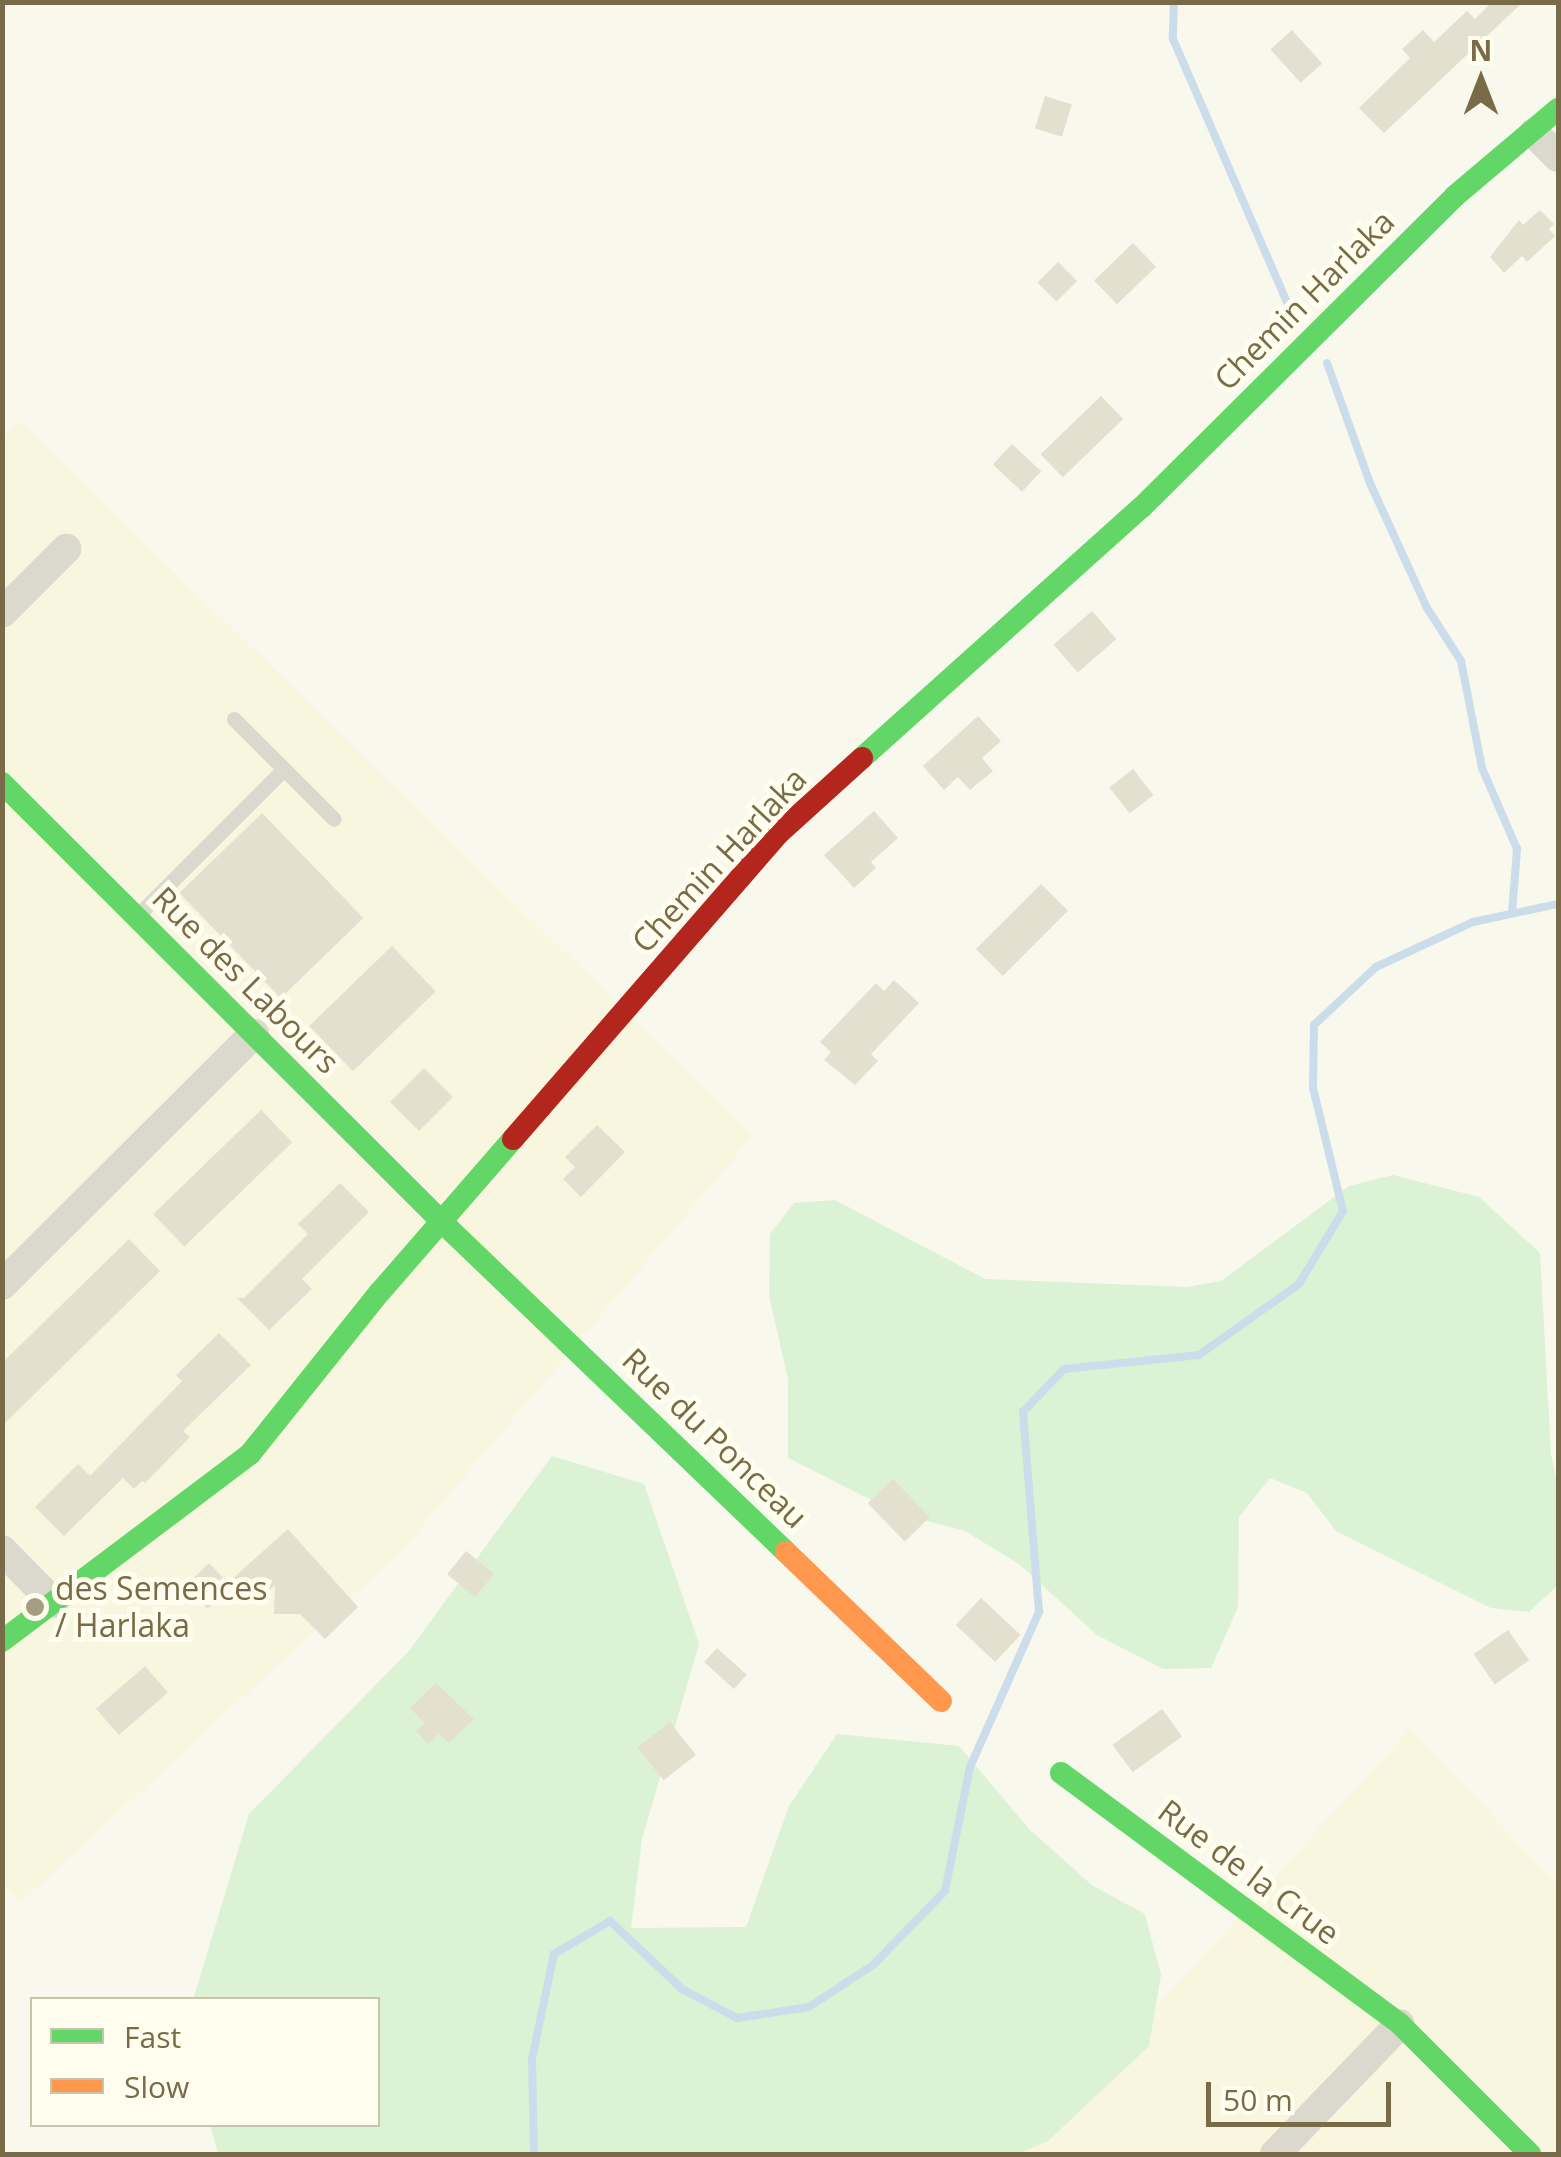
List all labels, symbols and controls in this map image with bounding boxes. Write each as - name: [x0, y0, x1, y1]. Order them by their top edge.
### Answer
- north arrow: [1431, 30, 1531, 130]
- text: N: [1470, 31, 1492, 69]
- street label: Chemin Harlaka: [1206, 202, 1402, 398]
- street label: Chemin Harlaka: [624, 760, 814, 960]
- street label: Rue des Labours: [145, 879, 347, 1081]
- street label: Rue du Ponceau: [615, 1340, 815, 1536]
- place label: des Semences / Harlaka: [55, 1570, 267, 1645]
- marker: des Semences / Harlaka: [24, 1596, 46, 1618]
- street label: Rue de la Crue: [1151, 1792, 1347, 1952]
- legend: [30, 1997, 380, 2127]
- text: Fast: [124, 2016, 181, 2057]
- scale bar: [1211, 2062, 1396, 2124]
- text: Slow: [124, 2066, 189, 2107]
- text: 50 m: [1223, 2079, 1293, 2120]

